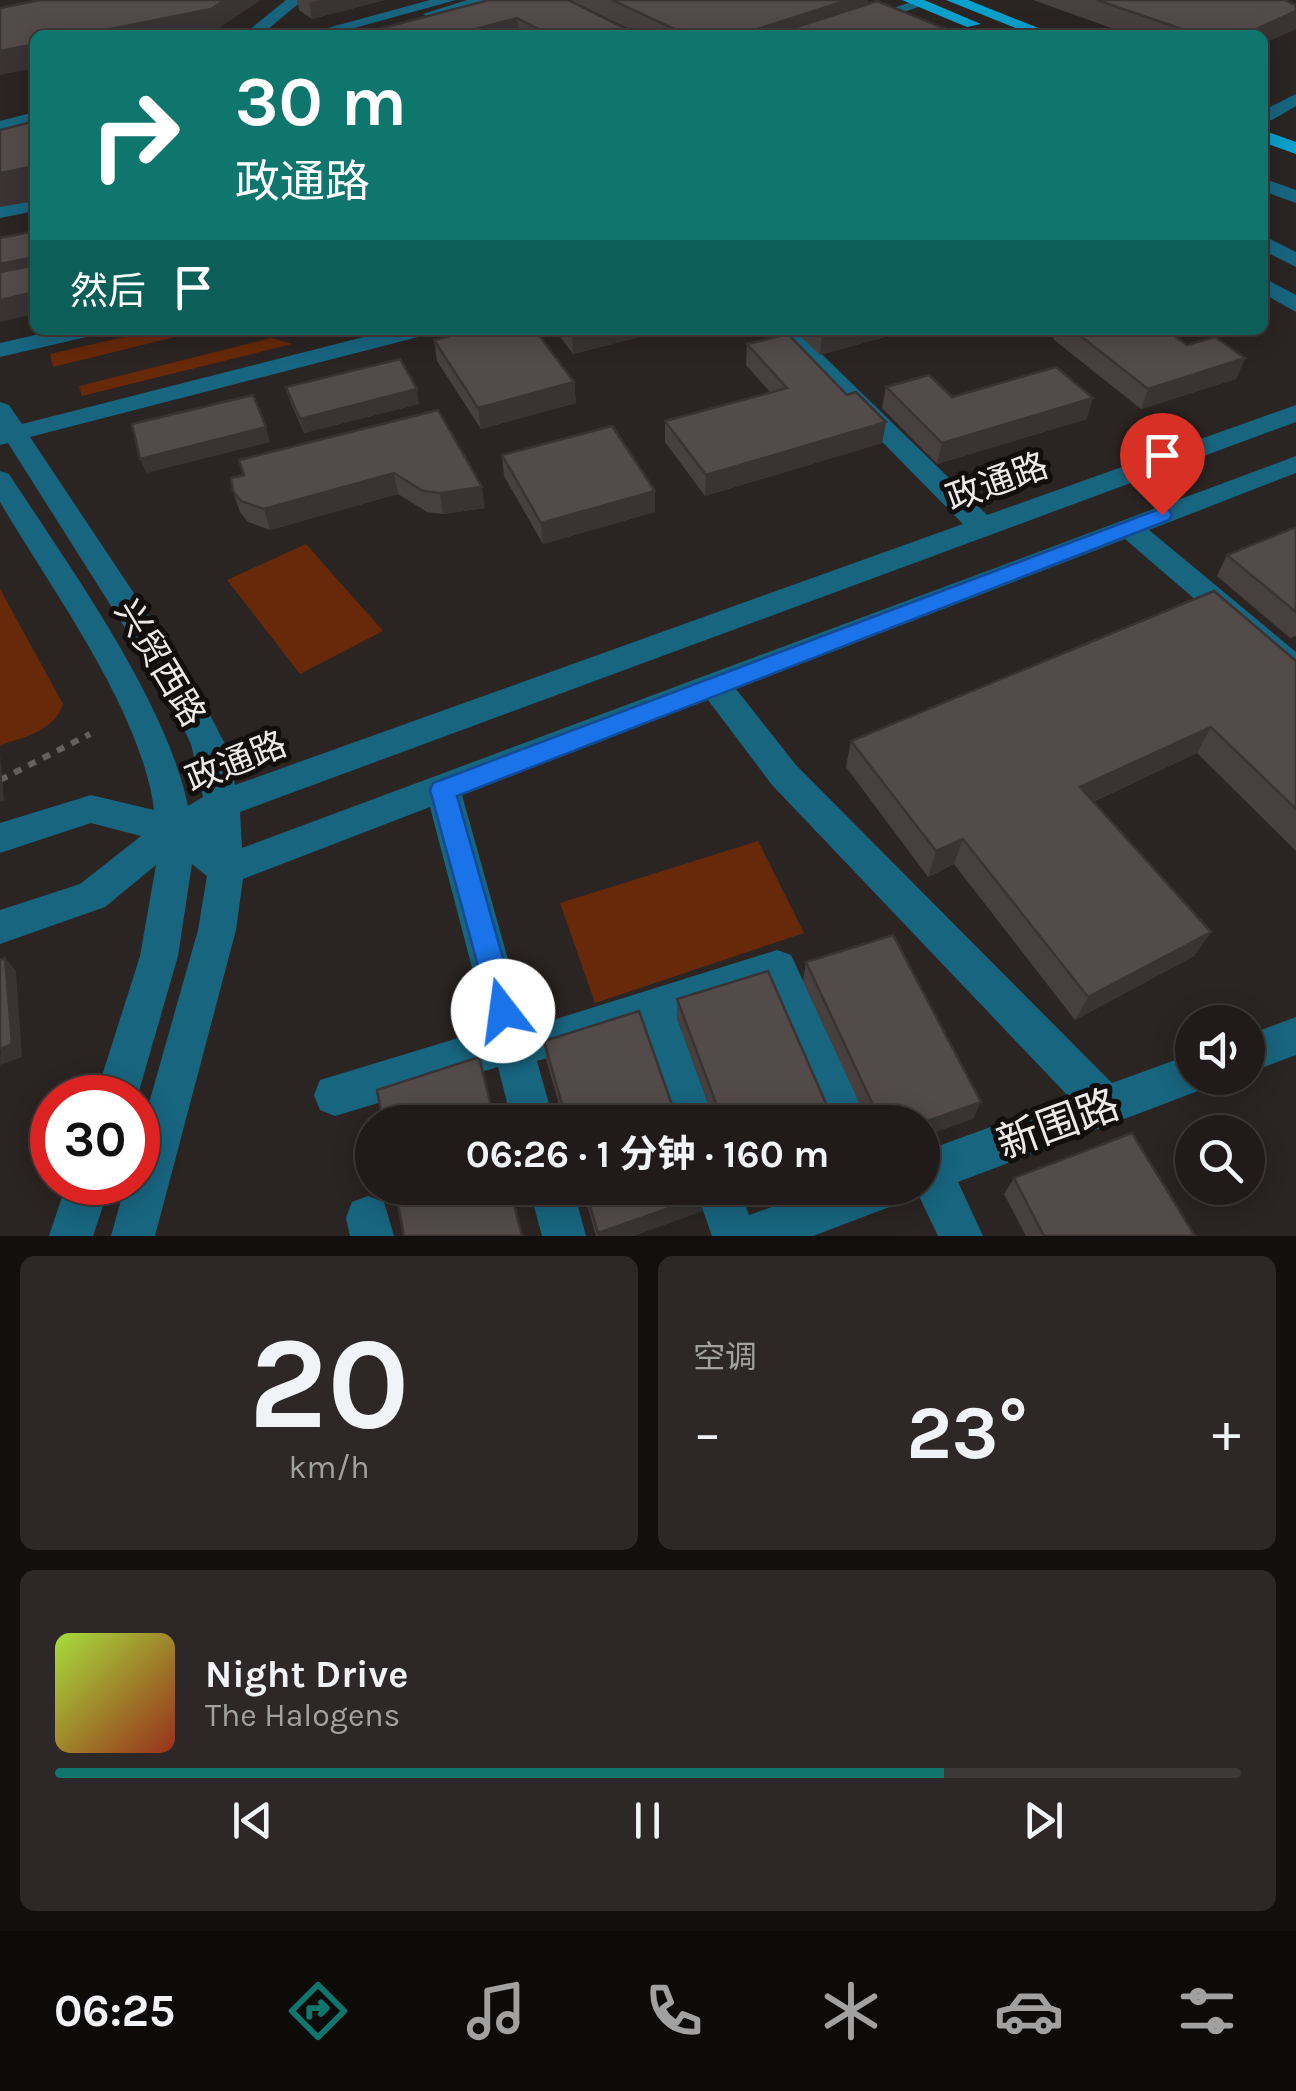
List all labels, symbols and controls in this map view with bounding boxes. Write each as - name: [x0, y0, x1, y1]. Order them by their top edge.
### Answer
- text: 30 m: [235, 61, 407, 143]
- icon: right: [70, 70, 200, 200]
- text: 政通路: [235, 156, 370, 208]
- icon: arrive: [166, 260, 221, 315]
- text: 然后: [70, 269, 146, 314]
- pin: [1120, 413, 1205, 516]
- icon: arrive: [1135, 428, 1190, 483]
- street label: 政通路: [941, 445, 1053, 519]
- street label: 兴贸西路: [106, 592, 214, 734]
- street label: 政通路: [180, 723, 292, 801]
- position arrow: [451, 959, 555, 1063]
- map controls: [1175, 1005, 1265, 1205]
- button: sound: [1175, 1005, 1265, 1095]
- speed limit sign: 30: [30, 1075, 160, 1205]
- street label: 新围路: [990, 1079, 1126, 1169]
- button: search: [1175, 1115, 1265, 1205]
- text: 06:26 · 1 分钟 · 160 m: [466, 1132, 829, 1177]
- text: 20: [249, 1308, 409, 1460]
- text: 空调: [693, 1339, 757, 1376]
- text: 23°: [906, 1389, 1028, 1477]
- text: −: [693, 1401, 722, 1465]
- text: +: [1212, 1401, 1241, 1465]
- text: km/h: [288, 1449, 370, 1486]
- text: Night Drive: [205, 1652, 408, 1697]
- text: The Halogens: [205, 1697, 400, 1734]
- icon: previous: [225, 1793, 280, 1848]
- icon: pause: [620, 1793, 675, 1848]
- icon: next: [1016, 1793, 1071, 1848]
- icon: directions: [283, 1976, 353, 2046]
- icon: music: [461, 1976, 531, 2046]
- icon: phone: [639, 1976, 709, 2046]
- icon: climate: [816, 1976, 886, 2046]
- icon: car: [994, 1976, 1064, 2046]
- icon: filters: [1172, 1976, 1242, 2046]
- text: 06:25: [54, 1985, 175, 2037]

